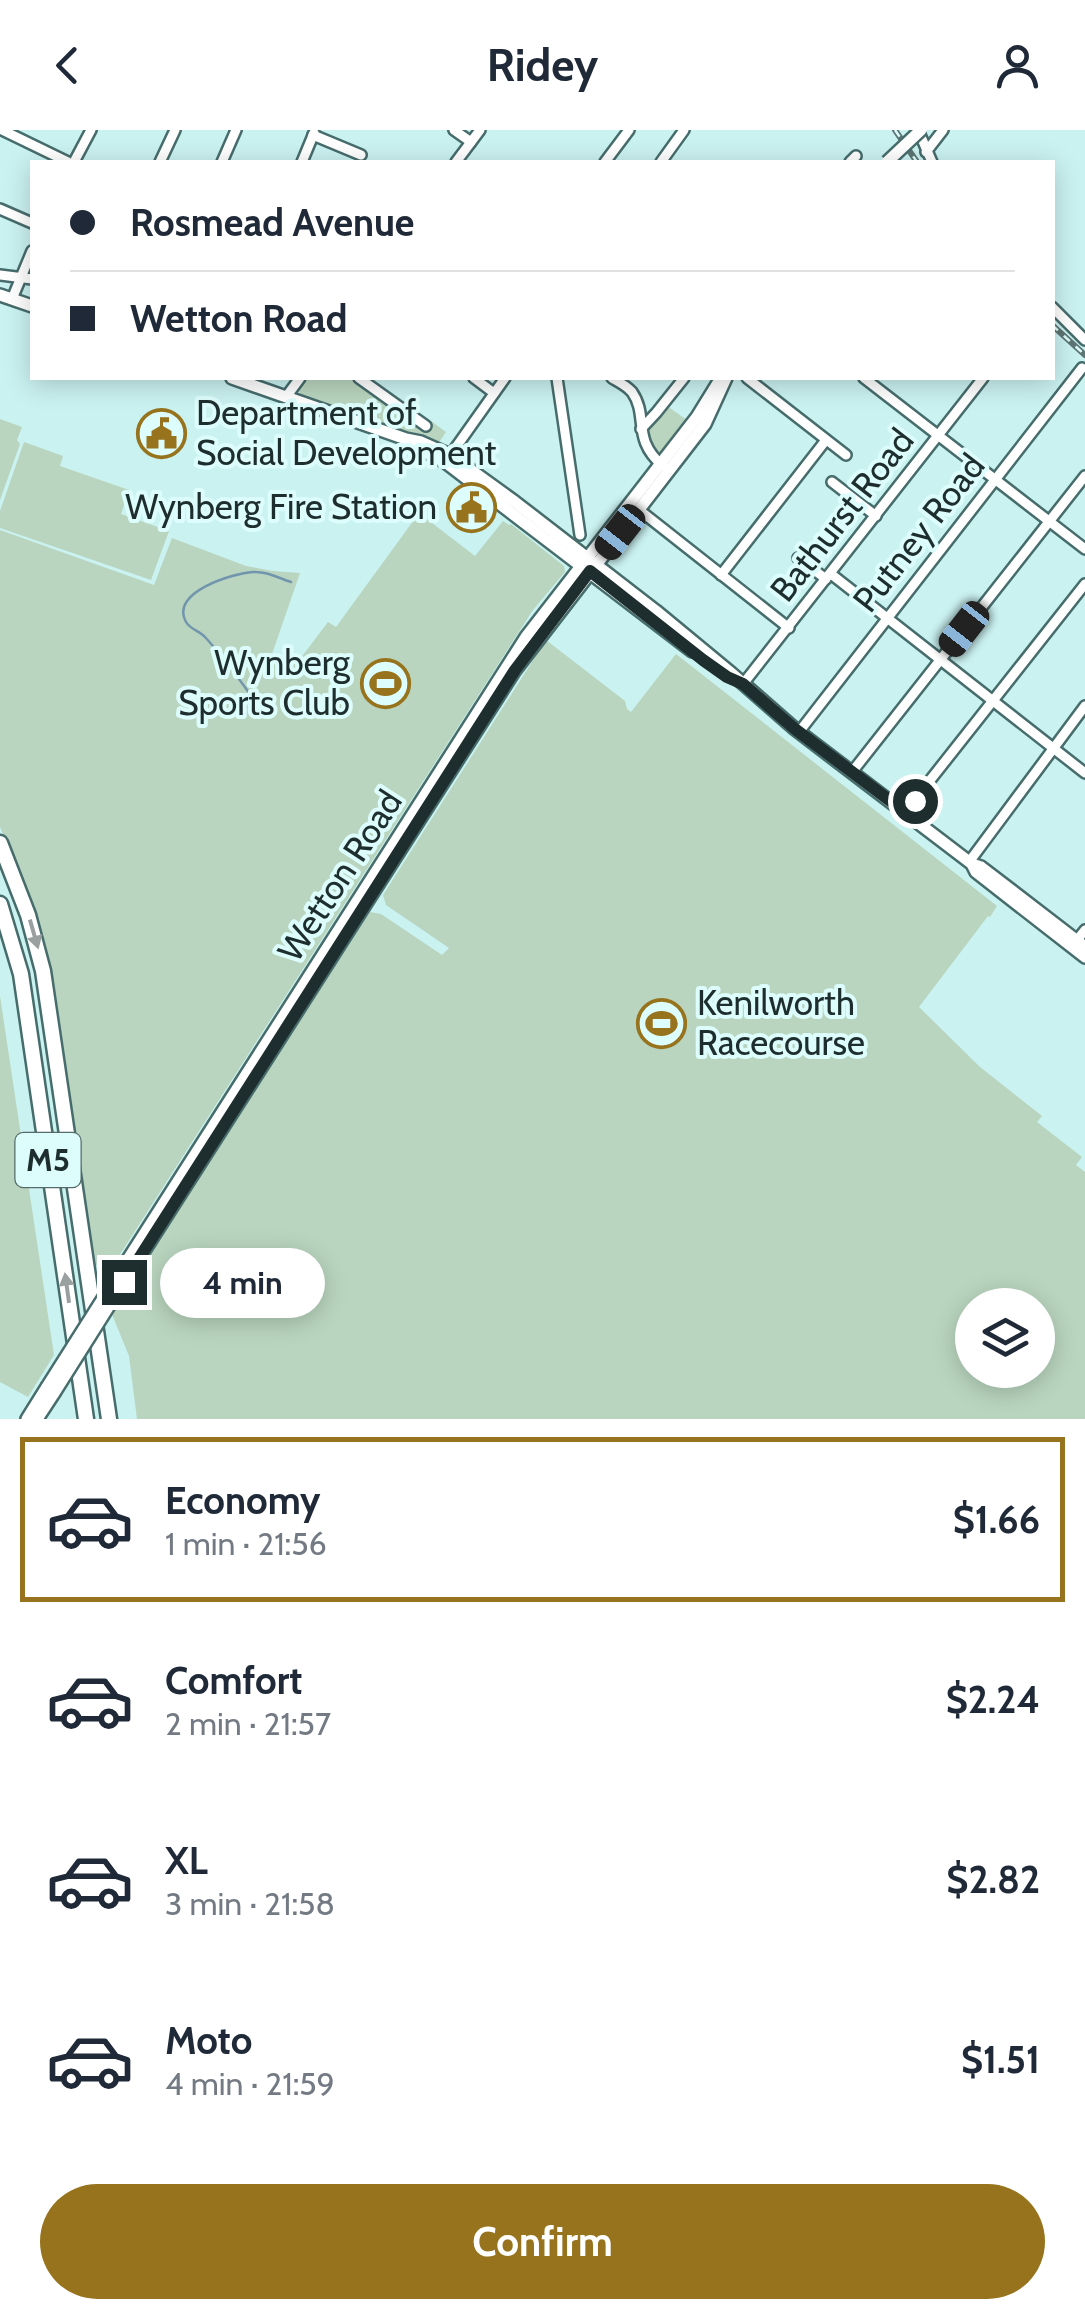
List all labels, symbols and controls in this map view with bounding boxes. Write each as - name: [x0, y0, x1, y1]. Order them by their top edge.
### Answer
- icon: back: [40, 38, 95, 93]
- text: Ridey: [487, 38, 598, 92]
- icon: person: [990, 38, 1045, 93]
- text: Rosmead Avenue: [130, 199, 414, 246]
- text: Wetton Road: [130, 295, 347, 342]
- place label: Department of Social Development: [196, 391, 497, 474]
- public building icon: Department of Social Development: [135, 407, 187, 459]
- street label: Bathurst Road: [761, 420, 922, 610]
- street label: Putney Road: [844, 445, 994, 620]
- public building icon: Wynberg Fire Station: [446, 481, 498, 533]
- place label: Wynberg Fire Station: [125, 485, 437, 528]
- car: [590, 499, 650, 565]
- car: [934, 596, 994, 662]
- place label: Wynberg Sports Club: [178, 641, 351, 724]
- sports icon: Wynberg Sports Club: [359, 657, 411, 709]
- route start: [893, 779, 938, 824]
- street label: Wetton Road: [268, 782, 411, 970]
- one-way arrow: [27, 919, 42, 950]
- place label: Kenilworth Racecourse: [697, 981, 865, 1064]
- sports icon: Kenilworth Racecourse: [636, 997, 688, 1049]
- road number: M5: [15, 1133, 80, 1187]
- callout: 4 min: [159, 1247, 324, 1317]
- route end: [102, 1260, 147, 1305]
- text: 4 min: [202, 1263, 283, 1302]
- one-way arrow: [58, 1272, 74, 1303]
- map controls: [955, 1288, 1055, 1388]
- button: layers: [955, 1288, 1055, 1388]
- icon: car: [45, 1475, 135, 1565]
- text: Economy: [165, 1477, 320, 1524]
- text: $1.66: [953, 1496, 1040, 1543]
- text: 1 min · 21:56: [165, 1524, 327, 1563]
- icon: car: [45, 1655, 135, 1745]
- text: Comfort: [165, 1657, 302, 1704]
- text: $2.24: [946, 1676, 1040, 1723]
- text: 2 min · 21:57: [165, 1704, 331, 1743]
- icon: car: [45, 1835, 135, 1925]
- text: XL: [165, 1837, 208, 1884]
- text: $2.82: [946, 1856, 1040, 1903]
- text: 3 min · 21:58: [165, 1884, 335, 1923]
- icon: car: [45, 2015, 135, 2105]
- text: Moto: [165, 2017, 252, 2064]
- text: $1.51: [961, 2036, 1040, 2083]
- text: 4 min · 21:59: [165, 2064, 335, 2103]
- button: Confirm: [40, 2184, 1045, 2299]

